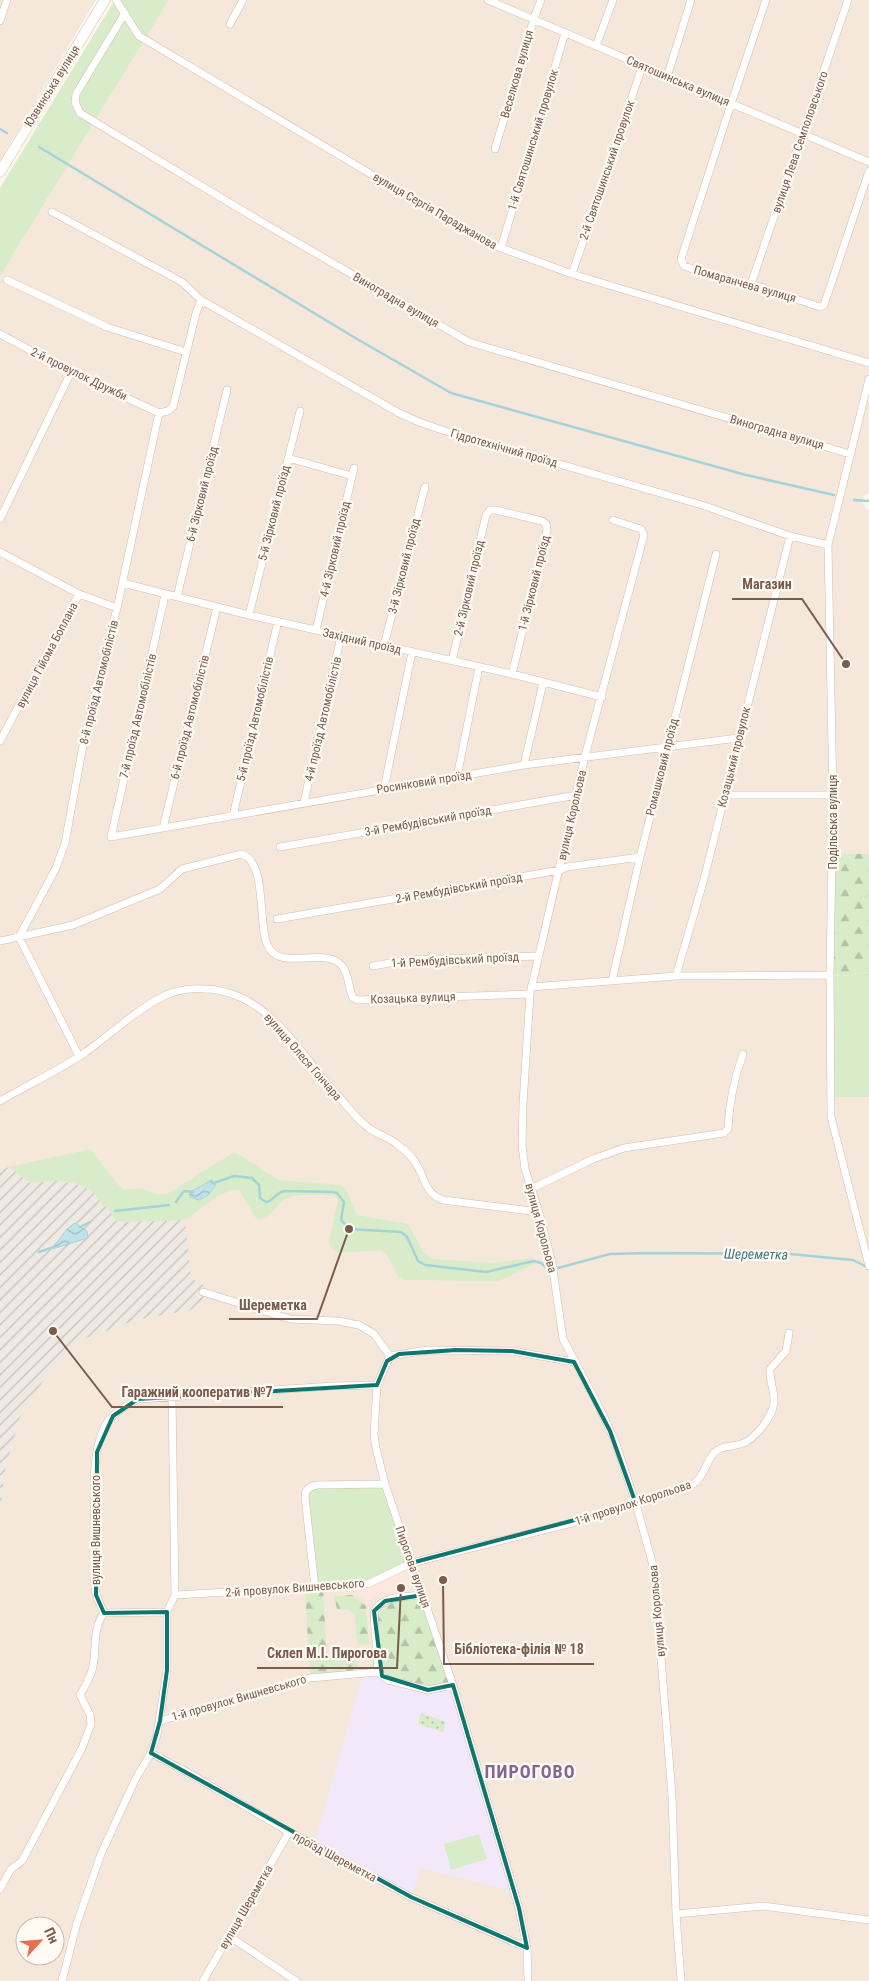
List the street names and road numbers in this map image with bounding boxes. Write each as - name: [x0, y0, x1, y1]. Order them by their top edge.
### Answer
- street label: Веселкова вулиця: [498, 28, 536, 120]
- street label: Юзвинська вулиця: [21, 43, 83, 129]
- street label: Святошинська вулиця: [624, 53, 732, 109]
- street label: 1-й Святошинський провулок: [505, 68, 561, 212]
- street label: вулиця Лева Семполовського: [769, 69, 831, 215]
- street label: 2-й Святошинський провулок: [577, 98, 638, 242]
- street label: вулиця Сергія Параджанова: [370, 170, 500, 252]
- street label: Помаранчева вулиця: [692, 263, 798, 305]
- street label: Виноградна вулиця: [350, 270, 442, 330]
- street label: 2-й провулок Дружби: [28, 345, 130, 403]
- street label: Виноградна вулиця: [728, 412, 826, 452]
- street label: Гідротехнічний проїзд: [449, 426, 560, 470]
- street label: 6-й Зірковий проїзд: [183, 444, 221, 543]
- street label: 5-й Зірковий проїзд: [255, 463, 293, 562]
- street label: 4-й Зірковий проїзд: [317, 499, 353, 598]
- street label: 3-й Зірковий проїзд: [385, 516, 423, 615]
- street label: 1-й Зірковий проїзд: [515, 533, 553, 632]
- street label: 2-й Зірковий проїзд: [451, 538, 487, 637]
- street label: вулиця Гійома Боплана: [13, 600, 81, 710]
- street label: 8-й проїзд Автомобілістів: [77, 618, 121, 746]
- street label: Західний проїзд: [321, 625, 403, 657]
- street label: 7-й проїзд Автомобілістів: [117, 652, 159, 780]
- street label: 6-й проїзд Автомобілістів: [168, 653, 212, 781]
- street label: 5-й проїзд Автомобілістів: [234, 655, 276, 783]
- street label: 4-й проїзд Автомобілістів: [302, 655, 344, 783]
- street label: Козацький провулок: [715, 705, 753, 809]
- street label: Ромашковий проїзд: [643, 716, 681, 817]
- street label: Росинковий проїзд: [376, 768, 473, 796]
- street label: вулиця Корольова: [555, 768, 589, 861]
- street label: Подільська вулиця: [826, 775, 840, 869]
- street label: 3-й Рембудівський проїзд: [364, 803, 493, 839]
- street label: 2-й Рембудівський проїзд: [395, 870, 524, 906]
- street label: 1-й Рембудівський проїзд: [391, 950, 520, 970]
- street label: Козацька вулиця: [370, 990, 456, 1006]
- street label: вулиця Олеся Гончара: [261, 1011, 345, 1104]
- street label: вулиця Корольова: [522, 1182, 560, 1274]
- street label: вулиця Вишневського: [89, 1475, 103, 1585]
- street label: 1-й провулок Корольова: [573, 1478, 693, 1528]
- street label: Пирогова вулиця: [392, 1524, 434, 1610]
- street label: вулиця Корольова: [646, 1564, 668, 1657]
- street label: 2-й провулок Вишневського: [225, 1576, 365, 1600]
- street label: 1-й провулок Вишневського: [170, 1672, 308, 1724]
- street label: проїзд Шереметка: [291, 1829, 379, 1885]
- street label: вулиця Шереметка: [216, 1862, 276, 1952]

